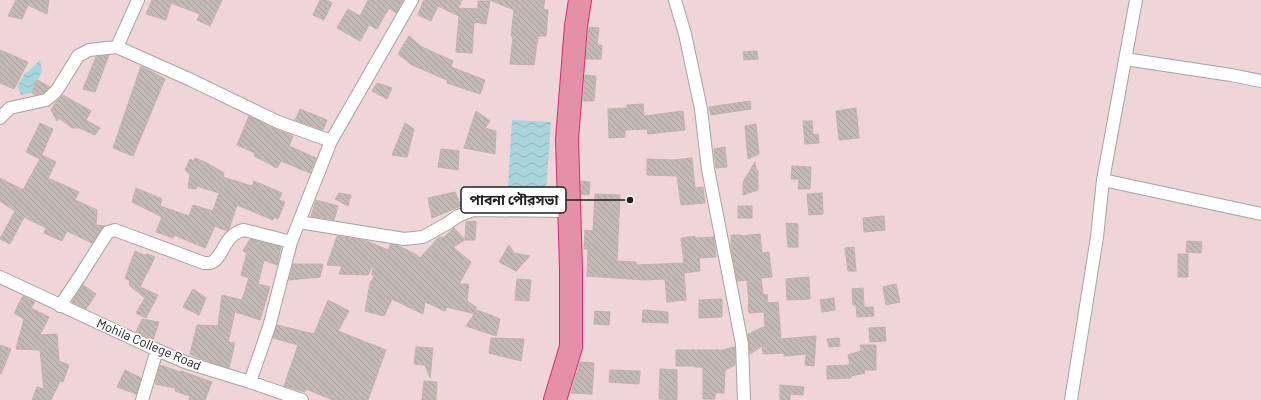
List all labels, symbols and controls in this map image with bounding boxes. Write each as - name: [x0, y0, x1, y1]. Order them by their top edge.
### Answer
- callout: পাবনা পৌরসভা: [461, 187, 566, 213]
- text: পাবনা পৌরসভা: [470, 191, 559, 208]
- street label: Mohila College Road: [94, 315, 204, 373]

